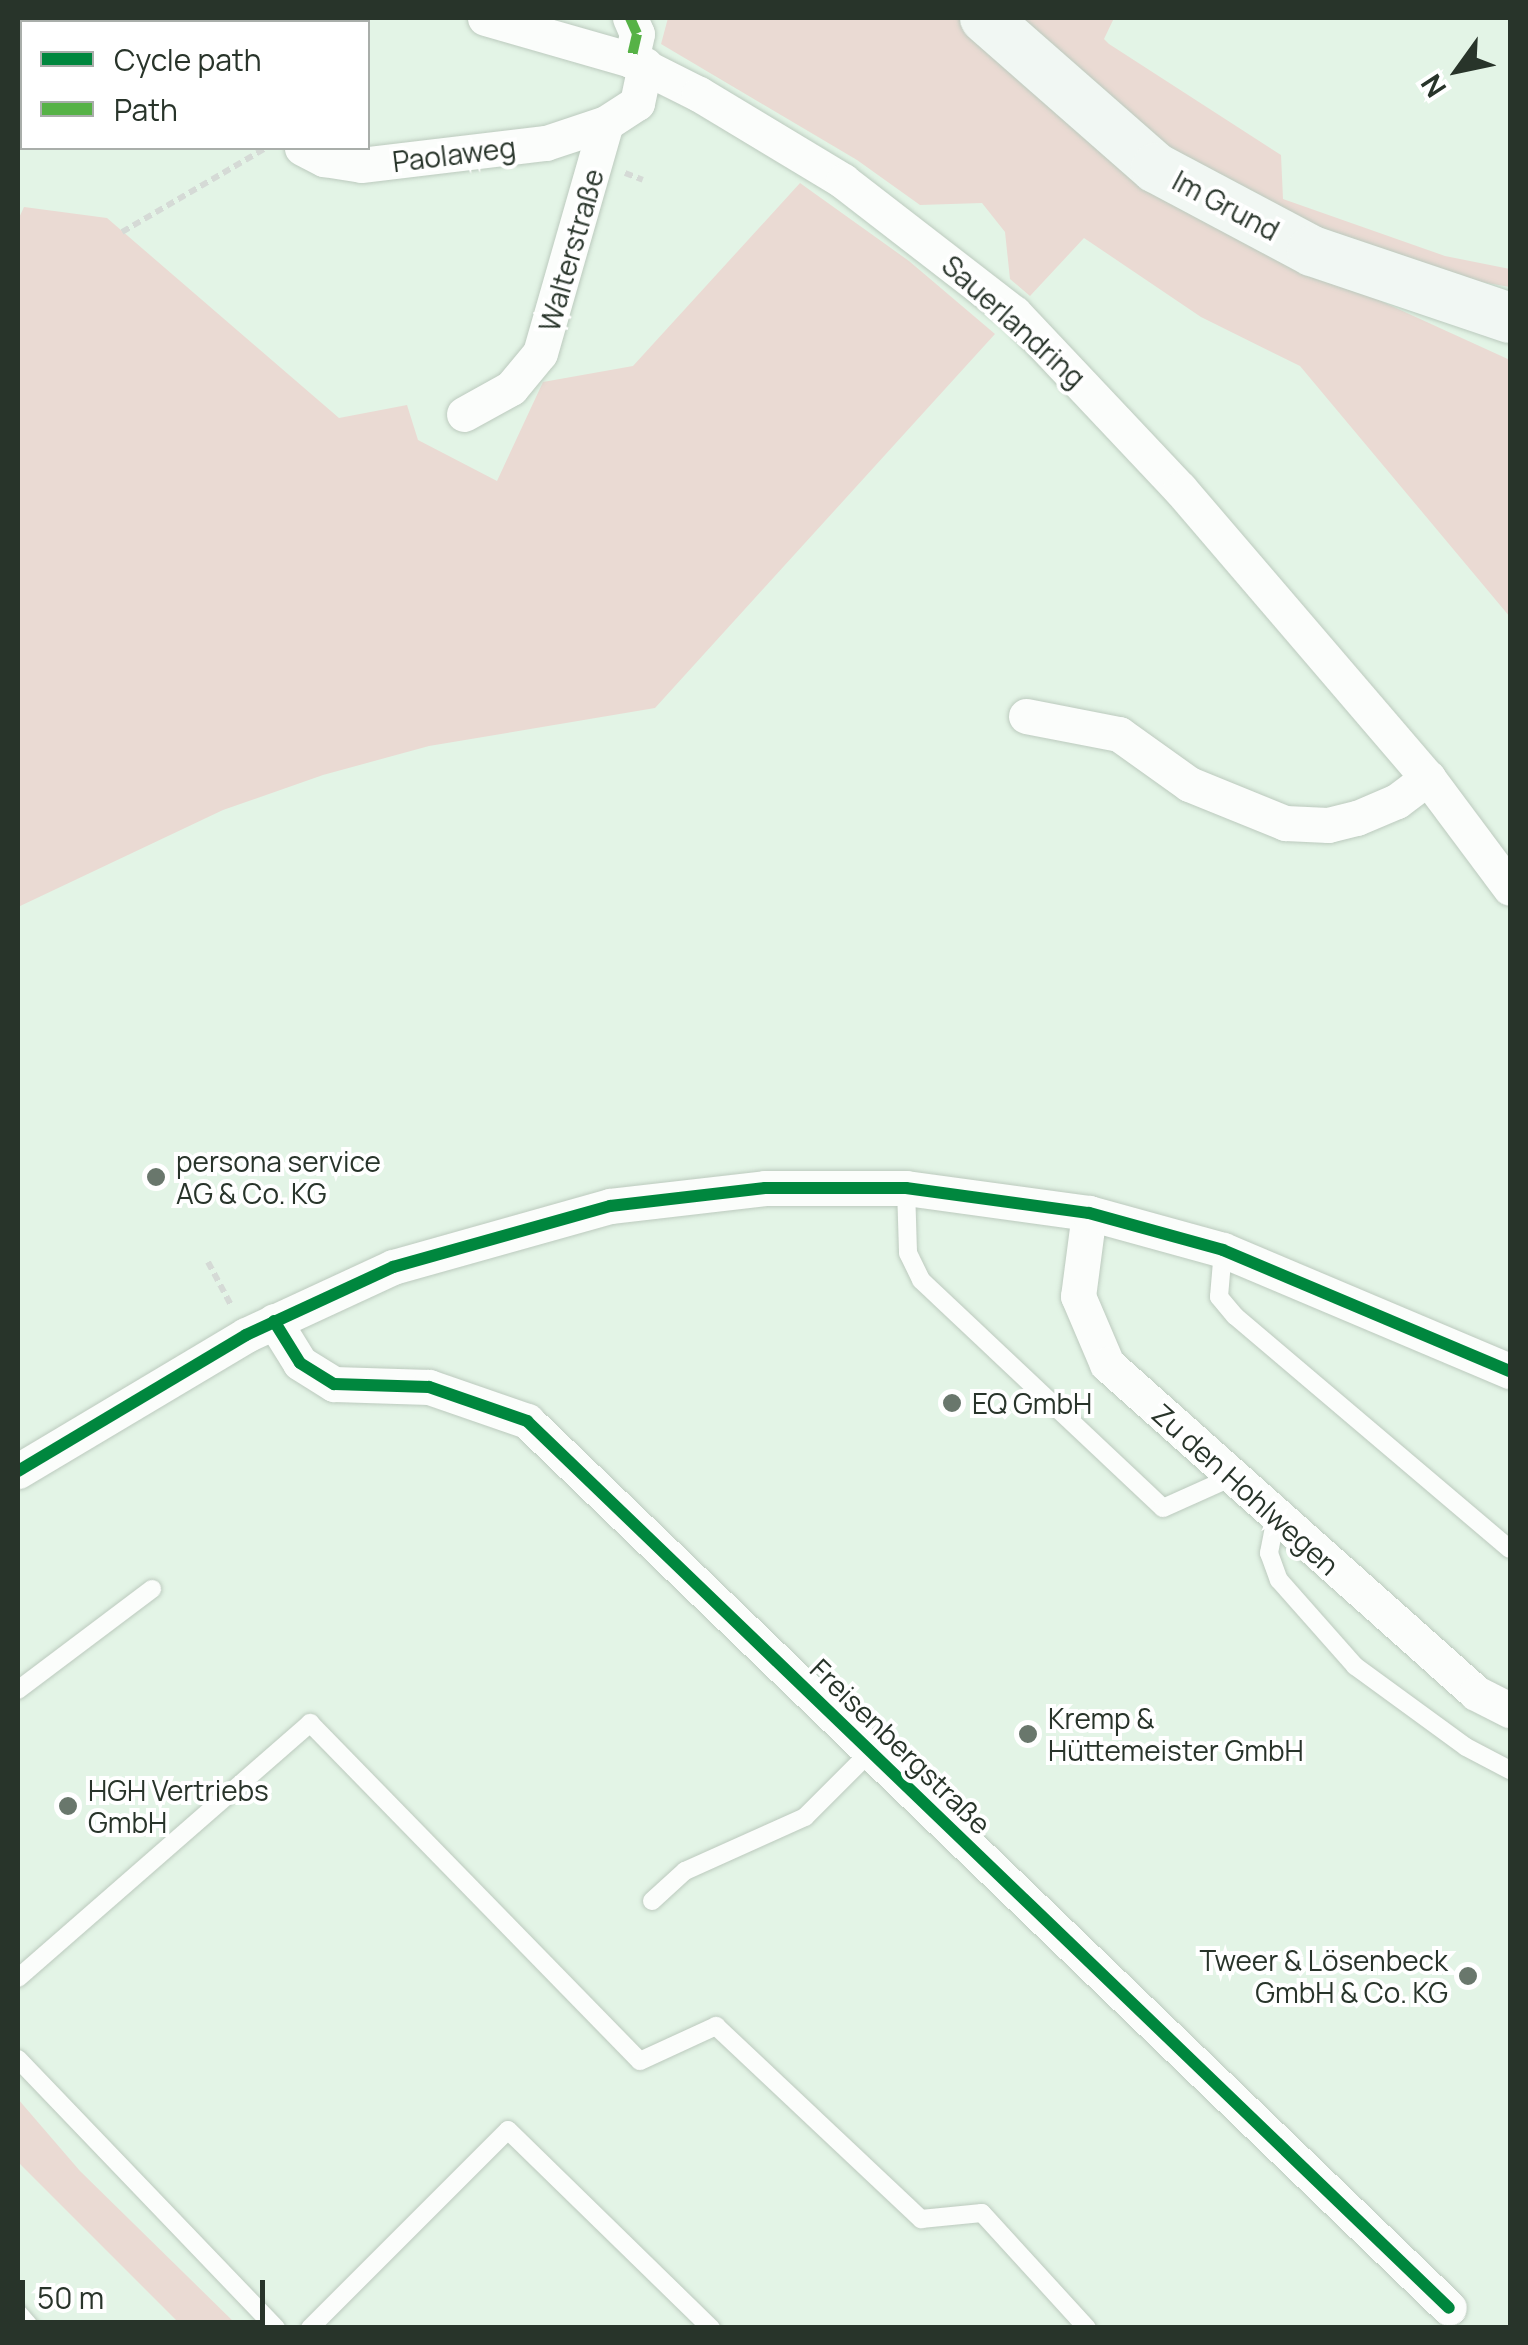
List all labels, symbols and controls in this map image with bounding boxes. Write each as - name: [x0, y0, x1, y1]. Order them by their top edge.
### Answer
- legend: [20, 20, 370, 150]
- north arrow: [1408, 20, 1508, 120]
- text: Cycle path: [114, 39, 262, 80]
- text: N: [1411, 68, 1454, 105]
- text: Path: [114, 89, 178, 130]
- street label: Paolaweg: [391, 130, 517, 178]
- street label: Im Grund: [1167, 163, 1285, 247]
- street label: Walterstraße: [532, 165, 610, 335]
- street label: Sauerlandring: [936, 248, 1092, 394]
- place label: persona service AG & Co. KG: [176, 1144, 381, 1210]
- marker: persona service AG & Co. KG: [145, 1166, 167, 1188]
- place label: EQ GmbH: [972, 1386, 1092, 1420]
- marker: EQ GmbH: [941, 1392, 963, 1414]
- street label: Zu den Hohlwegen: [1146, 1396, 1346, 1582]
- street label: Freisenbergstraße: [804, 1652, 998, 1840]
- place label: Kremp & Hüttemeister GmbH: [1048, 1701, 1304, 1767]
- marker: Kremp & Hüttemeister GmbH: [1017, 1723, 1039, 1745]
- place label: HGH Vertriebs GmbH: [88, 1773, 269, 1839]
- marker: HGH Vertriebs GmbH: [57, 1795, 79, 1817]
- place label: Tweer & Lösenbeck GmbH & Co. KG: [1199, 1943, 1448, 2009]
- marker: Tweer & Lösenbeck GmbH & Co. KG: [1457, 1965, 1479, 1987]
- scale bar: [25, 2260, 270, 2322]
- text: 50 m: [37, 2277, 104, 2318]

